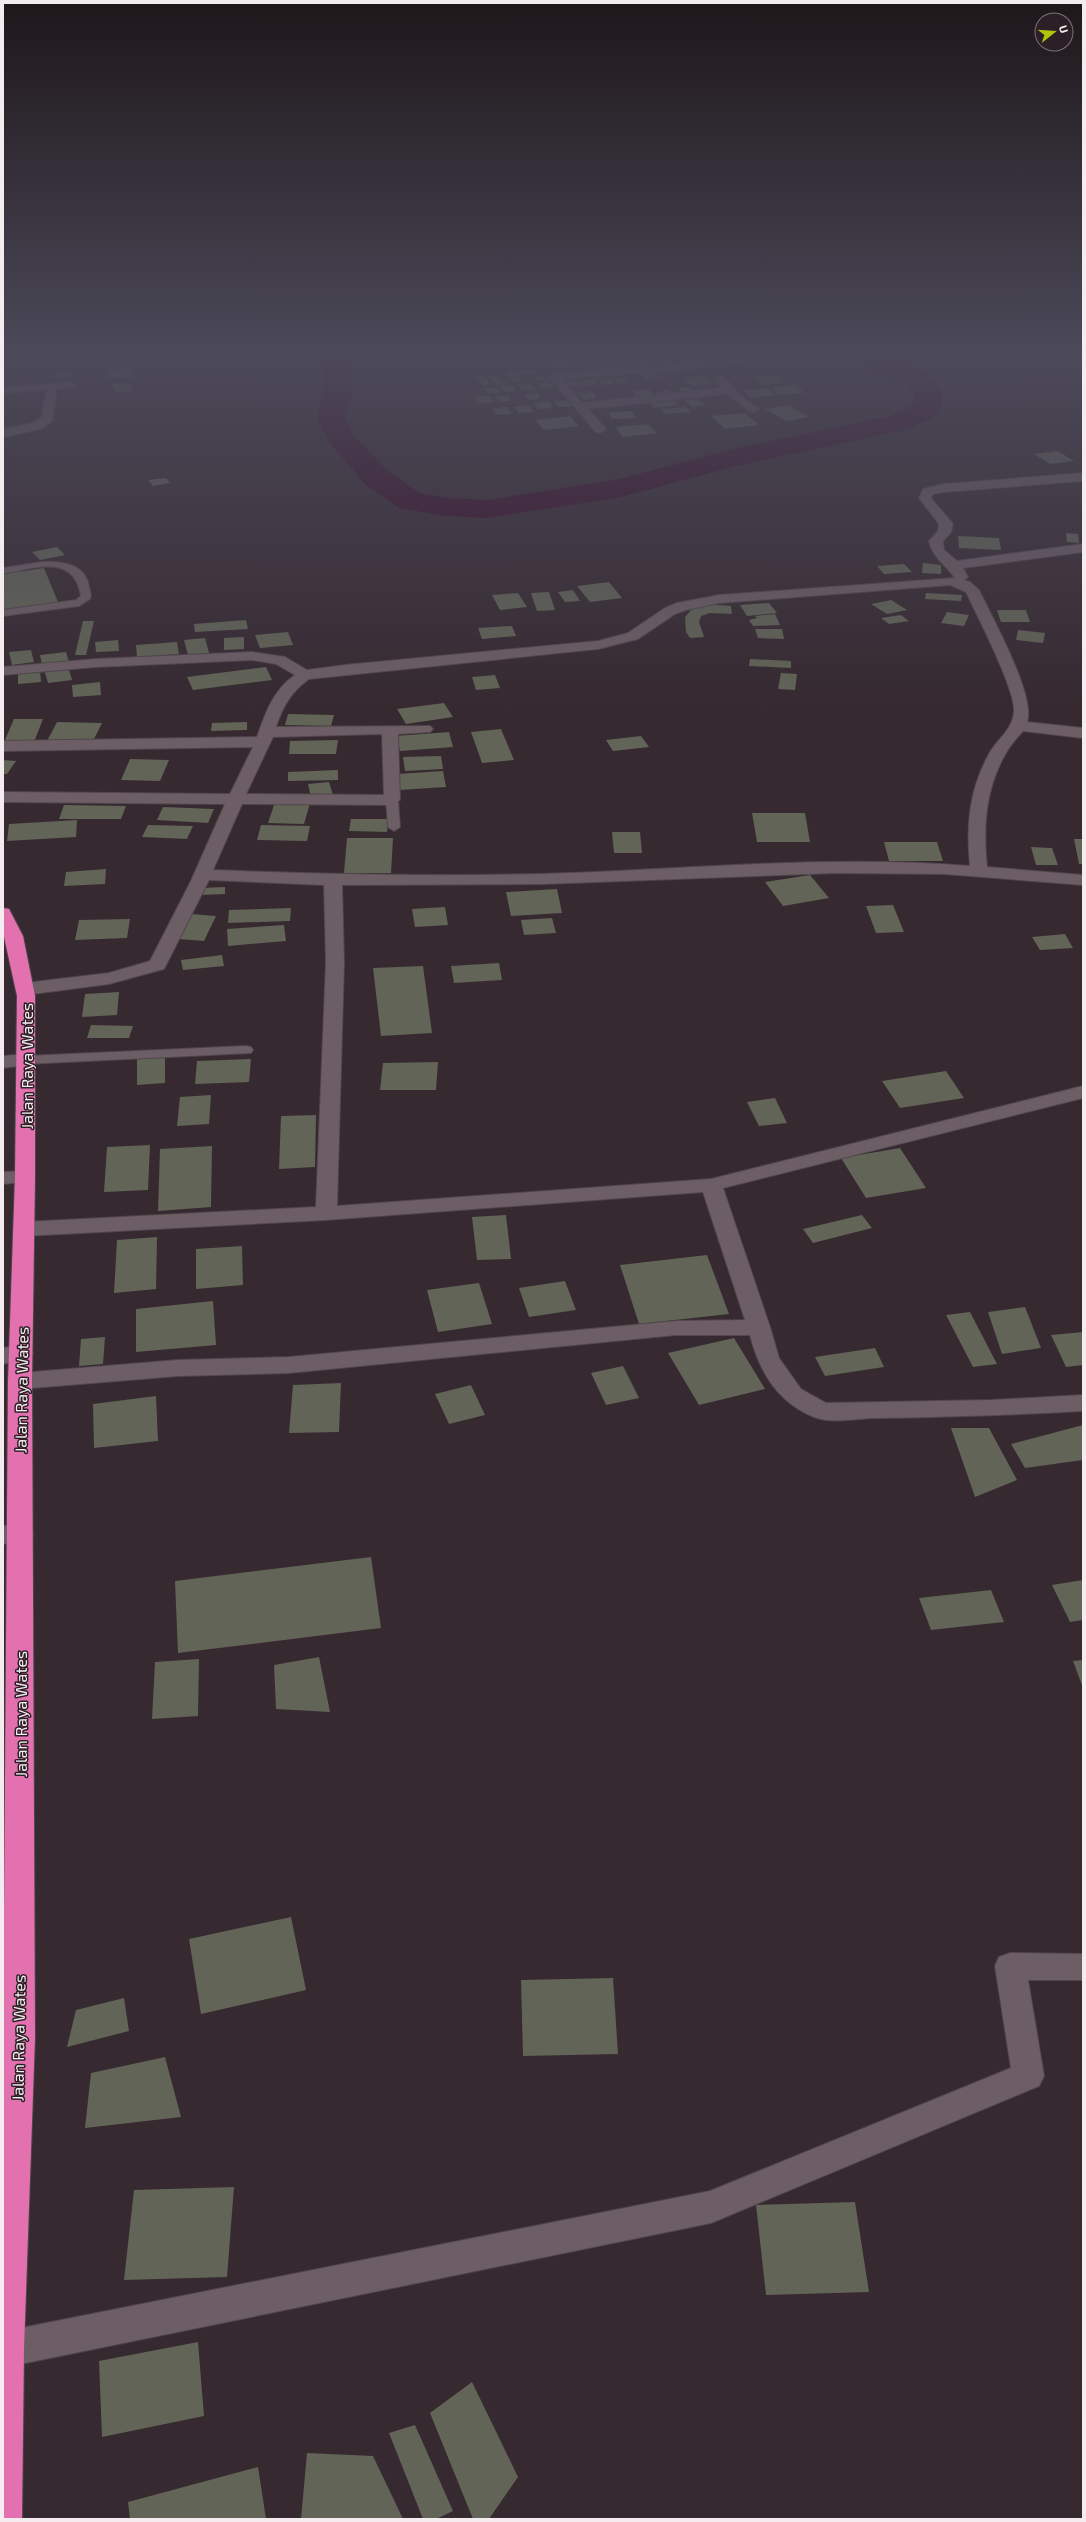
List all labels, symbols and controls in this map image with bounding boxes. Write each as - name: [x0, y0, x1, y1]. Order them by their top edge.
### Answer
- north arrow: [1034, 12, 1074, 52]
- text: U: [1057, 23, 1071, 34]
- street label: Jalan Raya Wates: [17, 1003, 36, 1129]
- street label: Jalan Raya Wates: [10, 1327, 32, 1453]
- street label: Jalan Raya Wates: [11, 1651, 30, 1777]
- street label: Jalan Raya Wates: [7, 1975, 29, 2101]

